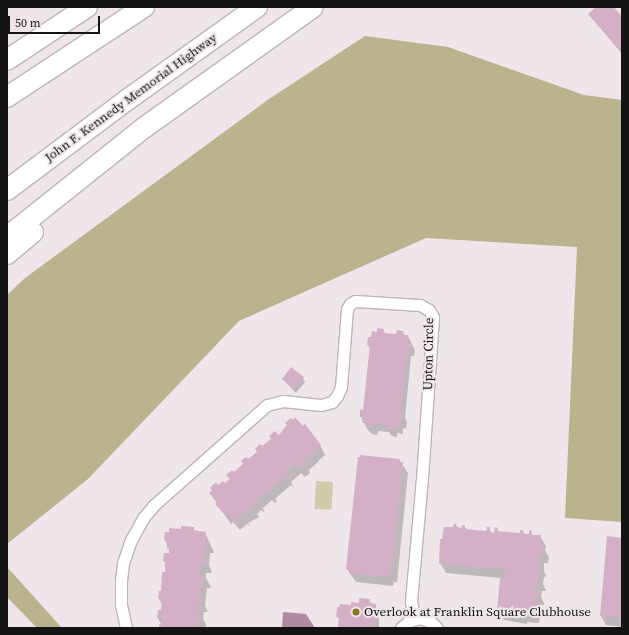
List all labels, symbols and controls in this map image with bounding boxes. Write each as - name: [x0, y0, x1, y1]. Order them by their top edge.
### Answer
- scale bar: [10, 8, 102, 34]
- text: 50 m: [15, 15, 41, 31]
- street label: John F. Kennedy Memorial Highway: [42, 30, 220, 166]
- street label: Upton Circle: [421, 317, 437, 391]
- place label: Overlook at Franklin Square Clubhouse: [364, 604, 591, 620]
- marker: Overlook at Franklin Square Clubhouse: [351, 607, 361, 617]

